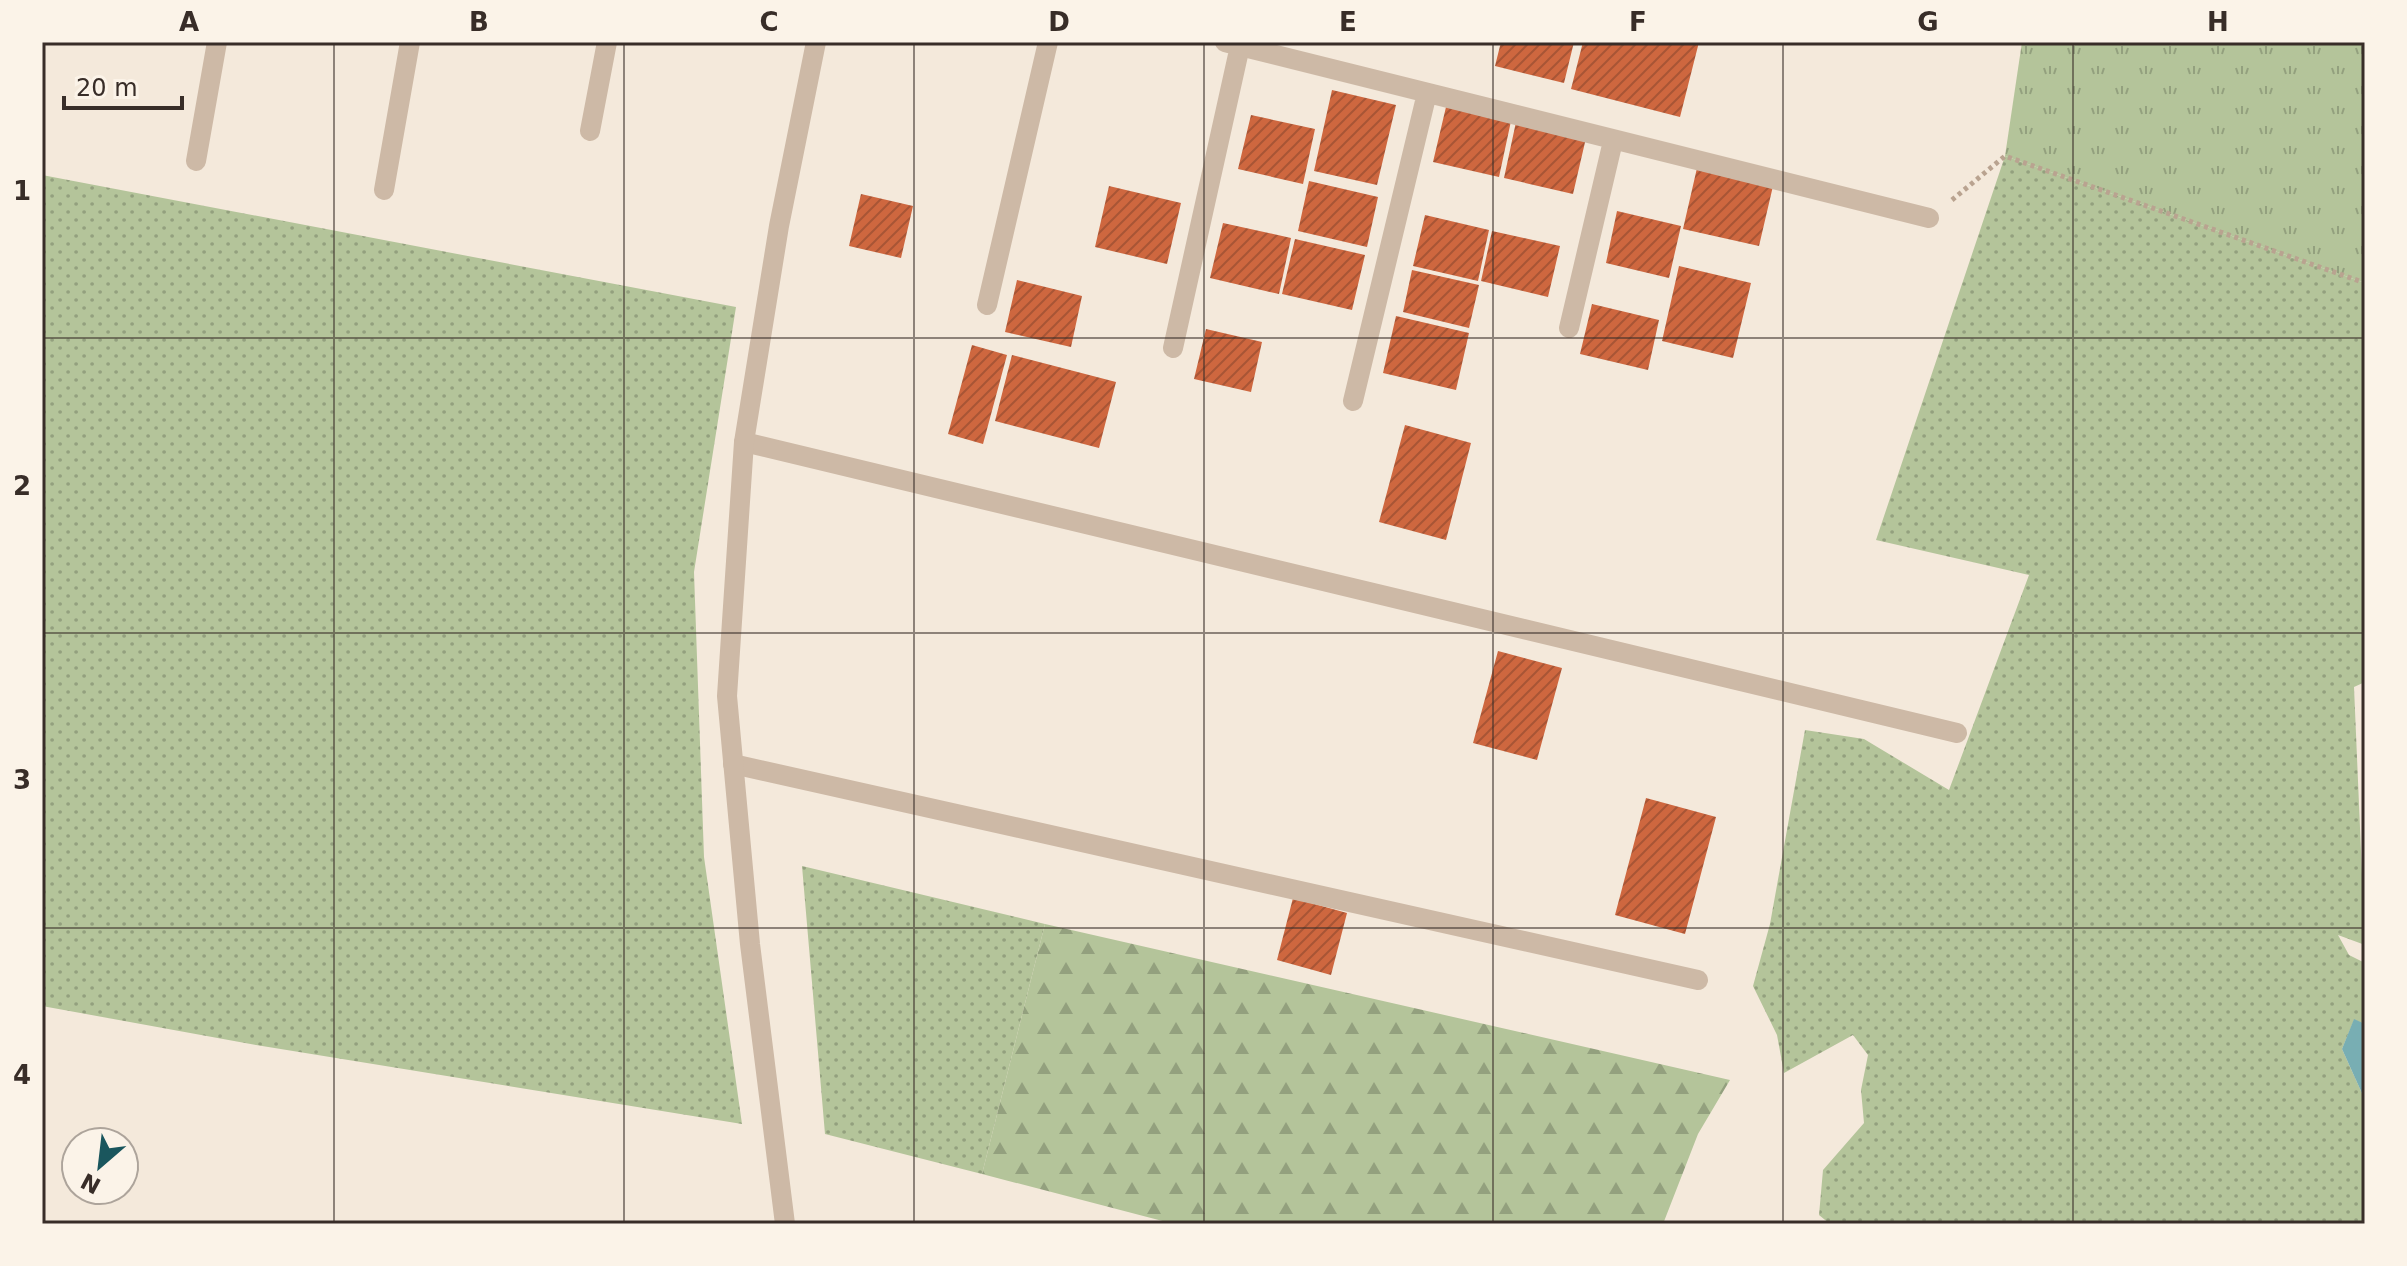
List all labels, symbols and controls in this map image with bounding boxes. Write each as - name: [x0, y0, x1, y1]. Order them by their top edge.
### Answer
- text: A: [179, 7, 199, 37]
- text: B: [469, 7, 489, 37]
- text: C: [759, 7, 779, 37]
- text: D: [1048, 7, 1070, 37]
- text: E: [1339, 7, 1357, 37]
- text: F: [1629, 7, 1647, 37]
- text: G: [1917, 7, 1939, 37]
- text: H: [2207, 7, 2229, 37]
- scale bar: [64, 60, 182, 110]
- text: 20 m: [76, 74, 138, 102]
- text: 1: [13, 176, 31, 206]
- text: 2: [13, 471, 31, 501]
- text: 3: [13, 765, 31, 795]
- text: 4: [13, 1060, 31, 1090]
- north arrow: [60, 1126, 140, 1206]
- text: N: [77, 1168, 105, 1199]

